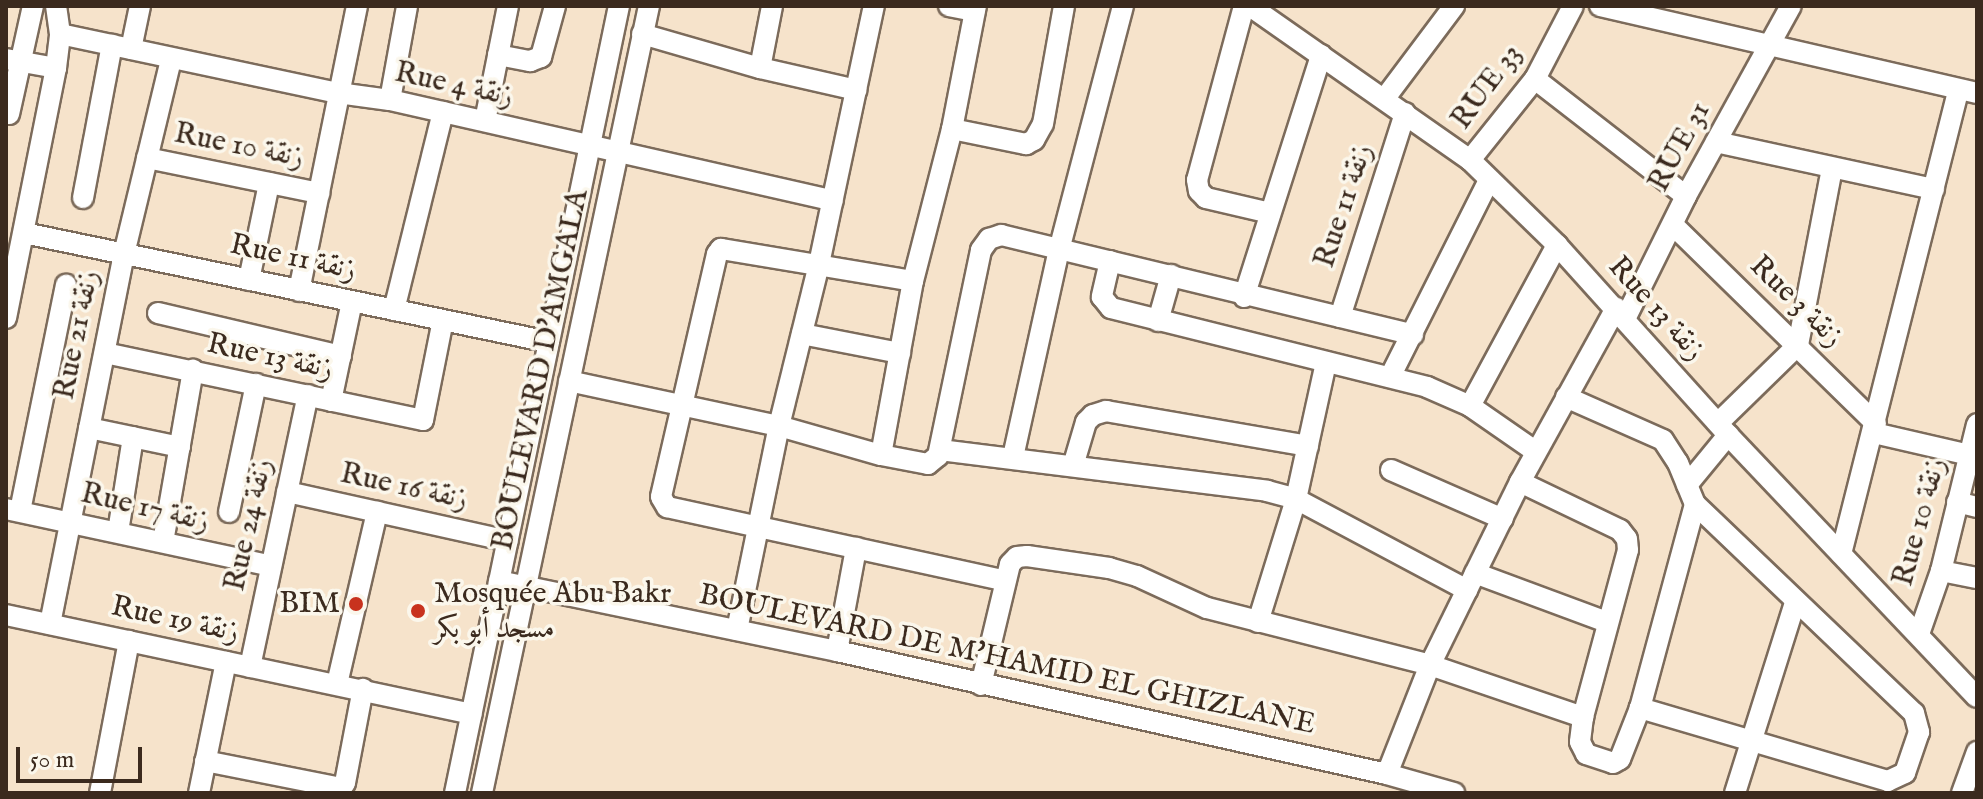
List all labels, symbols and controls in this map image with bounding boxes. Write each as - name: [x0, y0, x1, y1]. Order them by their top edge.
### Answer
- street label: RUE 33: [1444, 37, 1530, 137]
- street label: Rue 4 زنقة: [391, 55, 517, 115]
- street label: RUE 31: [1641, 96, 1719, 198]
- street label: Rue 10 زنقة: [171, 116, 307, 176]
- street label: Rue 11 زنقة: [1307, 140, 1381, 272]
- street label: BOULEVARD D'AMGALA: [485, 186, 597, 554]
- street label: Rue 11 زنقة: [227, 227, 359, 289]
- street label: Rue 13 زنقة: [1600, 249, 1712, 369]
- street label: Rue 3 زنقة: [1742, 249, 1850, 355]
- street label: Rue 21 زنقة: [47, 267, 107, 403]
- street label: Rue 13 زنقة: [204, 326, 336, 388]
- street label: Rue 10 زنقة: [1886, 454, 1954, 590]
- street label: Rue 24 زنقة: [217, 456, 281, 594]
- street label: Rue 16 زنقة: [337, 456, 471, 518]
- street label: Rue 17 زنقة: [77, 476, 213, 540]
- place label: Mosquée Abu Bakr مسجد أبو بكر: [434, 576, 671, 646]
- street label: BOULEVARD DE M'HAMID EL GHIZLANE: [696, 577, 1318, 743]
- place label: BIM: [279, 586, 340, 622]
- street label: Rue 19 زنقة: [108, 589, 242, 651]
- marker: BIM: [347, 595, 365, 613]
- marker: Mosquée Abu Bakr مسجد أبو بكر: [409, 602, 427, 620]
- scale bar: [20, 731, 146, 781]
- text: 50 m: [30, 745, 74, 776]

